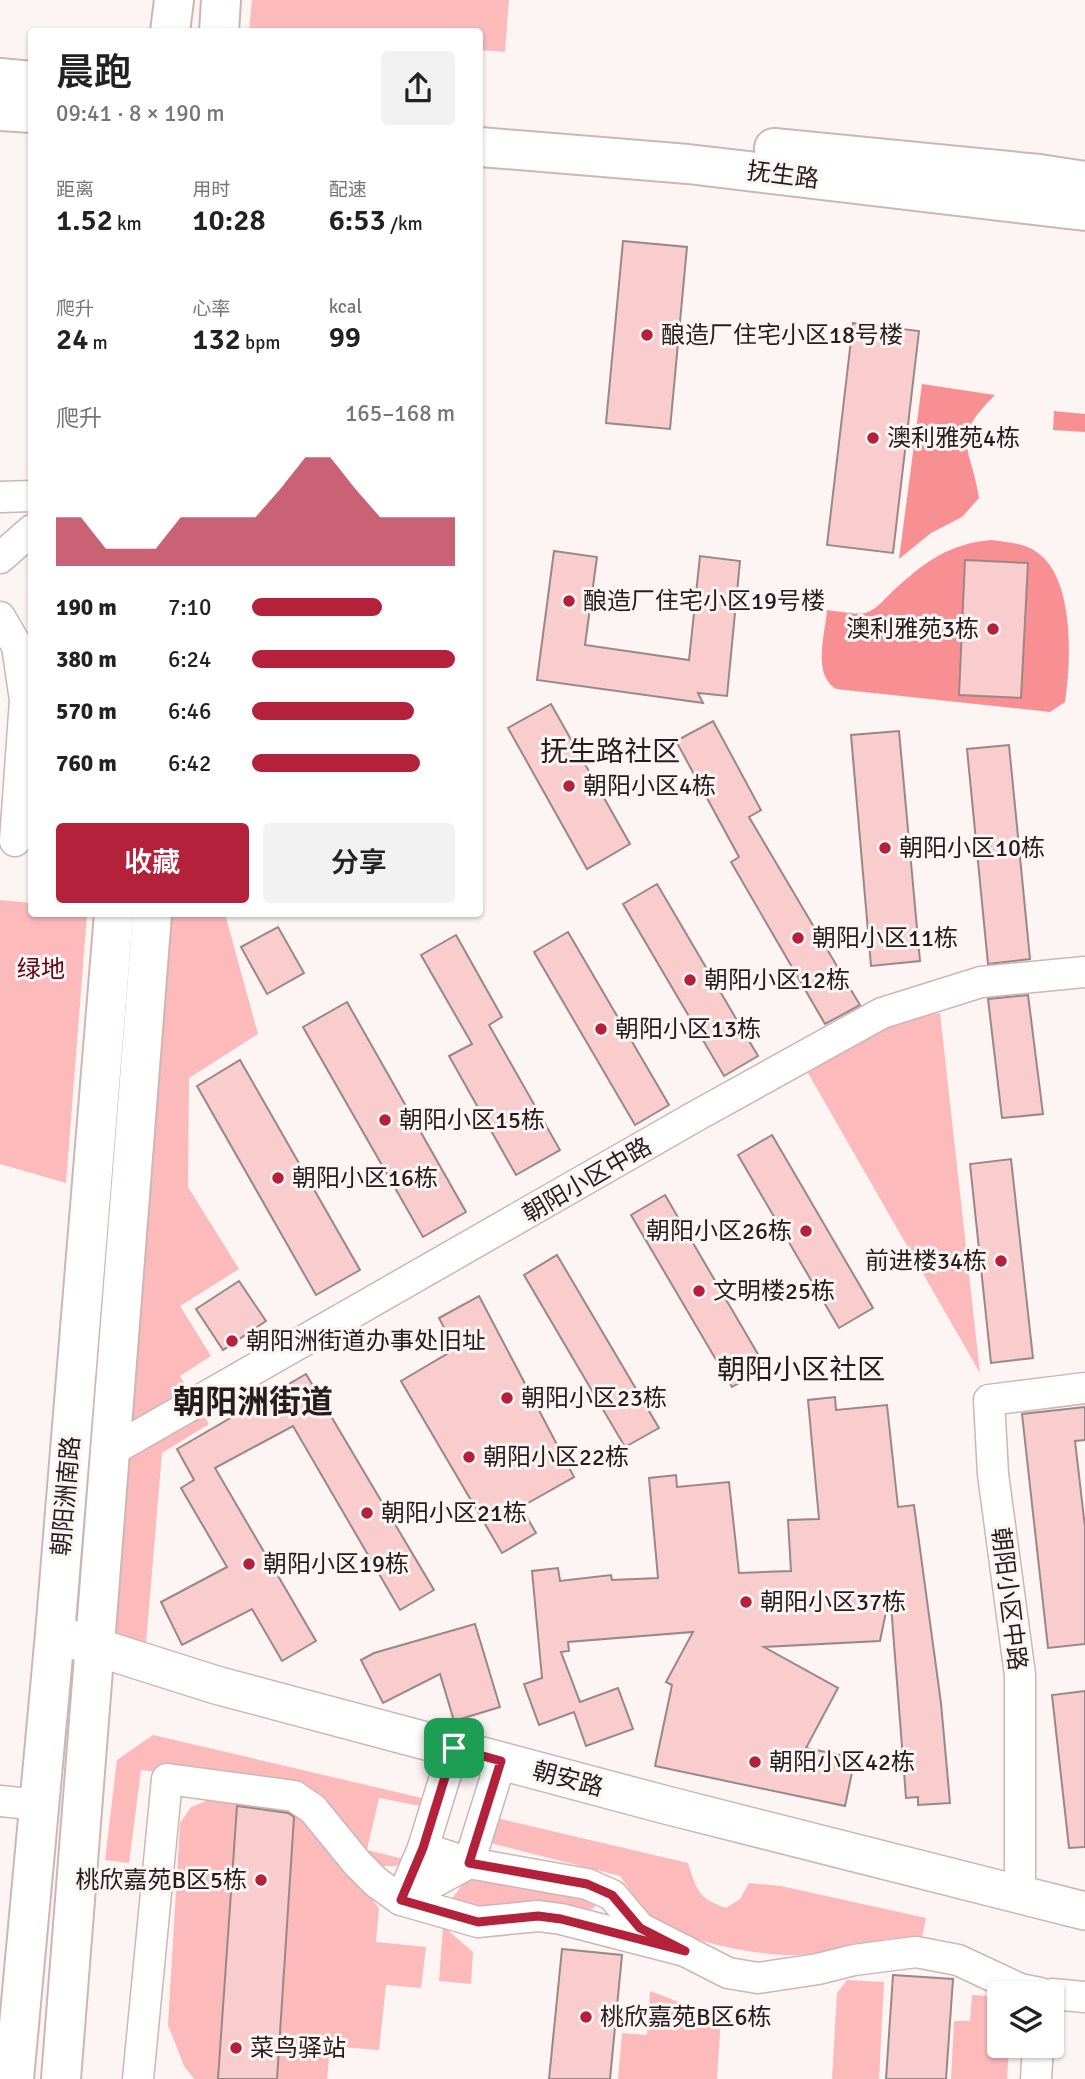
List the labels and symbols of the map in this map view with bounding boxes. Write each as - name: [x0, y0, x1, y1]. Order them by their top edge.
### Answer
- street label: 抚生路: [745, 156, 821, 194]
- place label: 酿造厂住宅小区18号楼: [661, 320, 903, 350]
- marker: 酿造厂住宅小区18号楼: [639, 327, 655, 343]
- place label: 澳利雅苑4栋: [887, 423, 1020, 453]
- marker: 澳利雅苑4栋: [865, 430, 881, 446]
- place label: 酿造厂住宅小区19号楼: [583, 586, 825, 616]
- marker: 酿造厂住宅小区19号楼: [561, 593, 577, 609]
- place label: 澳利雅苑3栋: [846, 614, 979, 644]
- marker: 澳利雅苑3栋: [985, 621, 1001, 637]
- district label: 抚生路社区: [540, 735, 680, 769]
- place label: 朝阳小区4栋: [583, 771, 716, 801]
- marker: 朝阳小区4栋: [561, 778, 577, 794]
- place label: 朝阳小区10栋: [899, 833, 1045, 863]
- marker: 朝阳小区10栋: [877, 840, 893, 856]
- place label: 朝阳小区11栋: [812, 923, 958, 953]
- marker: 朝阳小区11栋: [790, 930, 806, 946]
- park label: 绿地: [17, 954, 65, 984]
- place label: 朝阳小区12栋: [704, 965, 850, 995]
- marker: 朝阳小区12栋: [682, 972, 698, 988]
- place label: 朝阳小区13栋: [615, 1014, 761, 1044]
- marker: 朝阳小区13栋: [593, 1021, 609, 1037]
- place label: 朝阳小区15栋: [399, 1105, 545, 1135]
- marker: 朝阳小区15栋: [377, 1112, 393, 1128]
- street label: 朝阳小区中路: [517, 1131, 657, 1229]
- place label: 朝阳小区16栋: [292, 1163, 438, 1193]
- marker: 朝阳小区16栋: [270, 1170, 286, 1186]
- place label: 朝阳小区26栋: [646, 1216, 792, 1246]
- marker: 朝阳小区26栋: [798, 1223, 814, 1239]
- place label: 前进楼34栋: [865, 1246, 987, 1276]
- marker: 前进楼34栋: [993, 1253, 1009, 1269]
- place label: 文明楼25栋: [713, 1276, 835, 1306]
- marker: 文明楼25栋: [691, 1283, 707, 1299]
- place label: 朝阳洲街道办事处旧址: [246, 1326, 486, 1356]
- marker: 朝阳洲街道办事处旧址: [224, 1333, 240, 1349]
- district label: 朝阳小区社区: [717, 1353, 885, 1387]
- district label: 朝阳洲街道: [173, 1383, 333, 1422]
- place label: 朝阳小区23栋: [521, 1383, 667, 1413]
- marker: 朝阳小区23栋: [499, 1390, 515, 1406]
- street label: 朝阳洲南路: [46, 1435, 86, 1557]
- place label: 朝阳小区22栋: [483, 1442, 629, 1472]
- marker: 朝阳小区22栋: [461, 1449, 477, 1465]
- place label: 朝阳小区21栋: [381, 1498, 527, 1528]
- marker: 朝阳小区21栋: [359, 1505, 375, 1521]
- street label: 朝阳小区中路: [985, 1526, 1033, 1672]
- place label: 朝阳小区19栋: [263, 1549, 409, 1579]
- marker: 朝阳小区19栋: [241, 1556, 257, 1572]
- place label: 朝阳小区37栋: [760, 1587, 906, 1617]
- marker: 朝阳小区37栋: [738, 1594, 754, 1610]
- pin: [424, 1718, 484, 1778]
- place label: 朝阳小区42栋: [769, 1747, 915, 1777]
- marker: 朝阳小区42栋: [747, 1754, 763, 1770]
- street label: 朝安路: [529, 1755, 607, 1803]
- place label: 桃欣嘉苑B区5栋: [76, 1865, 247, 1895]
- marker: 桃欣嘉苑B区5栋: [253, 1872, 269, 1888]
- place label: 桃欣嘉苑B区6栋: [600, 2002, 771, 2032]
- marker: 桃欣嘉苑B区6栋: [578, 2009, 594, 2025]
- place label: 菜鸟驿站: [250, 2033, 346, 2063]
- marker: 菜鸟驿站: [228, 2040, 244, 2056]

